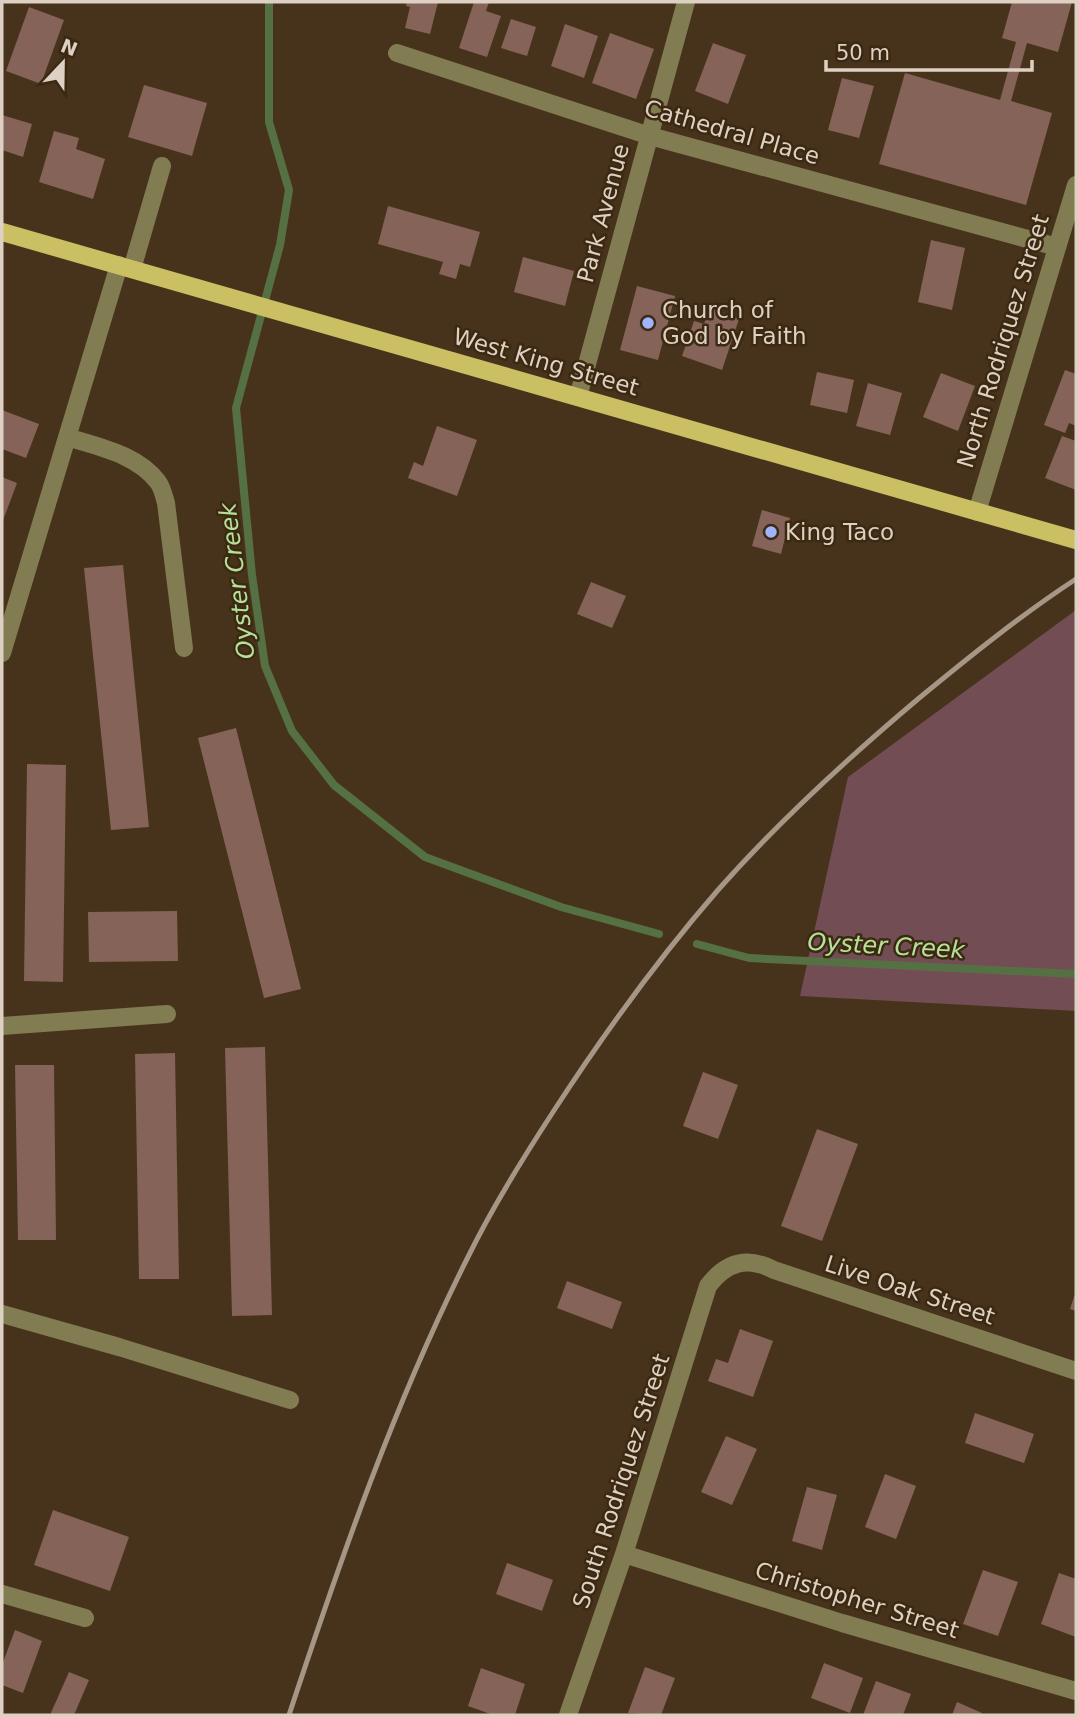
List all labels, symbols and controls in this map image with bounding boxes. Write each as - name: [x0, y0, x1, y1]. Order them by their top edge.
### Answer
- north arrow: [28, 28, 98, 98]
- scale bar: [826, 28, 1032, 72]
- text: N: [58, 34, 81, 60]
- text: 50 m: [836, 41, 890, 65]
- street label: Cathedral Place: [641, 95, 823, 169]
- street label: Park Avenue: [572, 141, 634, 285]
- street label: North Rodriquez Street: [952, 211, 1054, 471]
- place label: Church of God by Faith: [662, 297, 807, 349]
- marker: Church of God by Faith: [640, 315, 656, 331]
- street label: West King Street: [450, 323, 642, 401]
- water label: Oyster Creek: [213, 500, 260, 661]
- place label: King Taco: [785, 519, 894, 545]
- marker: King Taco: [763, 524, 779, 540]
- water label: Oyster Creek: [807, 928, 966, 964]
- street label: Live Oak Street: [822, 1250, 998, 1330]
- street label: South Rodriquez Street: [568, 1350, 674, 1612]
- street label: Christopher Street: [752, 1557, 962, 1643]

